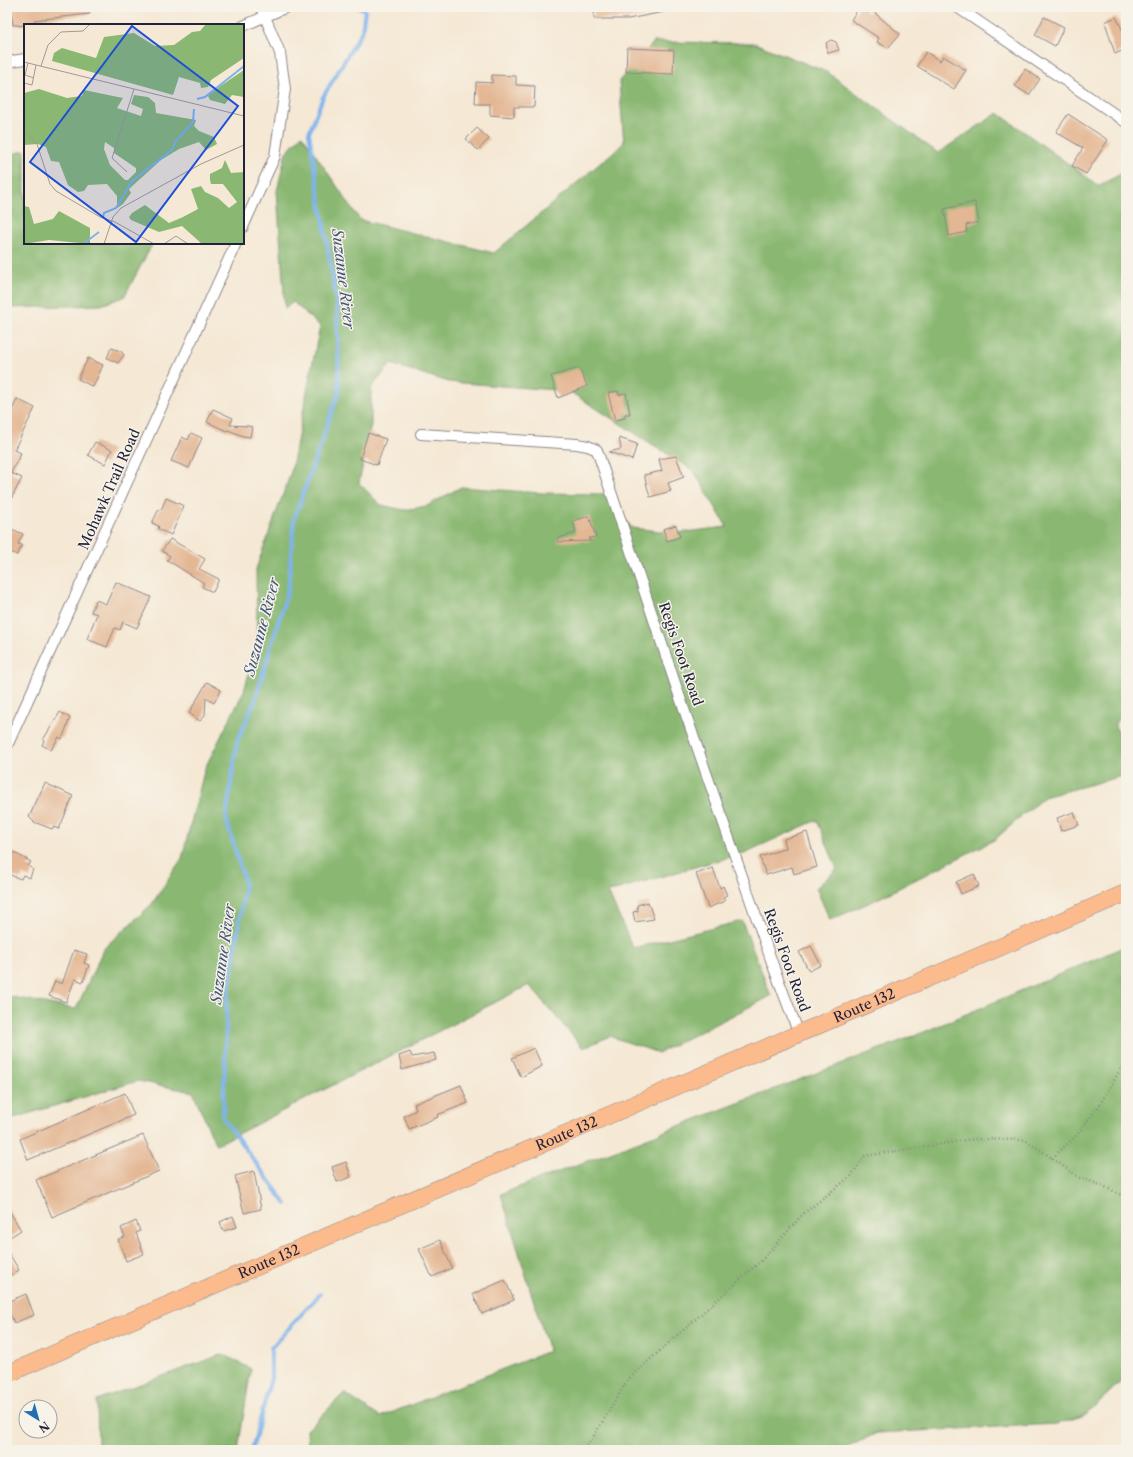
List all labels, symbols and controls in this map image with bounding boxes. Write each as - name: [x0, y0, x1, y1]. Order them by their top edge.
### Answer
- inset map: [24, 24, 244, 244]
- water label: Suzanne River: [328, 227, 359, 331]
- street label: Mohawk Trail Road: [74, 425, 144, 552]
- water label: Suzanne River: [239, 575, 284, 679]
- street label: Regis Foot Road: [655, 600, 707, 709]
- water label: Suzanne River: [206, 902, 239, 1006]
- street label: Regis Foot Road: [760, 906, 814, 1014]
- street label: Route 132: [830, 984, 898, 1027]
- street label: Route 132: [533, 1112, 600, 1155]
- street label: Route 132: [235, 1240, 303, 1283]
- north arrow: [18, 1399, 58, 1439]
- text: N: [36, 1419, 52, 1436]

